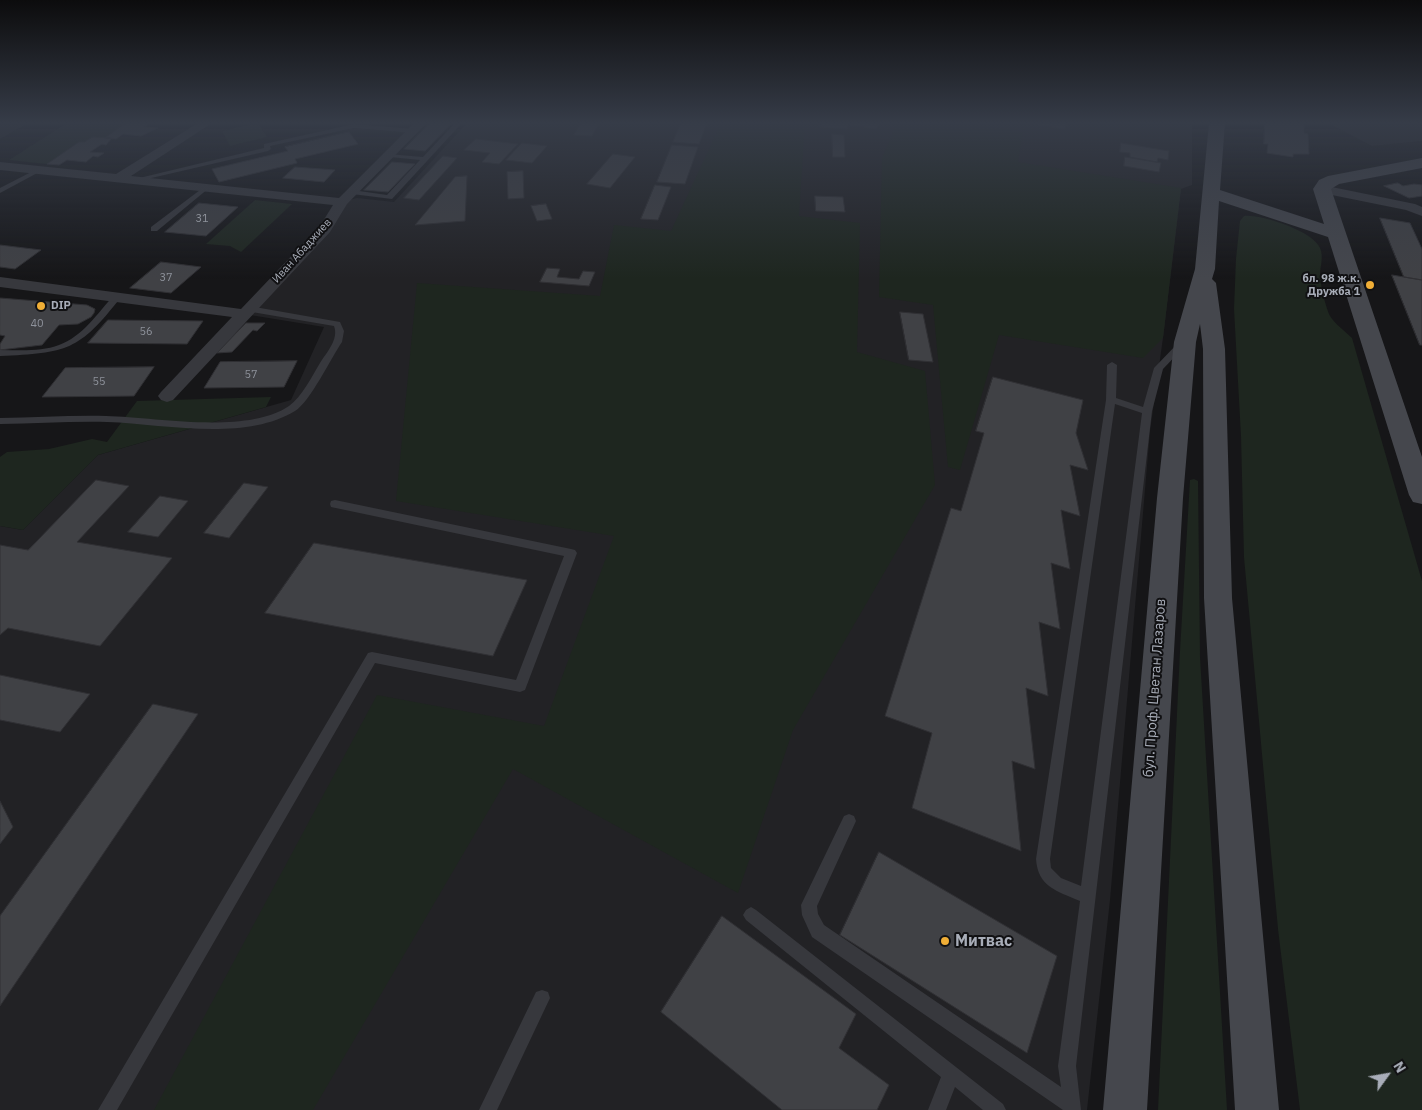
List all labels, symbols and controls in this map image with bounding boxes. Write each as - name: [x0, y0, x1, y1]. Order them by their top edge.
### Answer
- house number: 31: [195, 212, 209, 226]
- street label: Иван Абаджиев: [270, 216, 334, 286]
- house number: 37: [159, 271, 173, 285]
- place label: бл. 98 ж.к. Дружба 1: [1302, 272, 1360, 298]
- marker: бл. 98 ж.к. Дружба 1: [1364, 279, 1376, 291]
- place label: DIP: [51, 299, 71, 313]
- marker: DIP: [35, 300, 47, 312]
- house number: 40: [30, 317, 44, 331]
- house number: 56: [139, 325, 153, 339]
- house number: 57: [244, 368, 258, 382]
- house number: 55: [92, 375, 106, 389]
- street label: бул. Проф. Цветан Лазаров: [1140, 598, 1170, 778]
- place label: Митвас: [955, 931, 1012, 951]
- marker: Митвас: [939, 935, 951, 947]
- north arrow: [1362, 1050, 1412, 1100]
- text: N: [1389, 1058, 1410, 1076]

